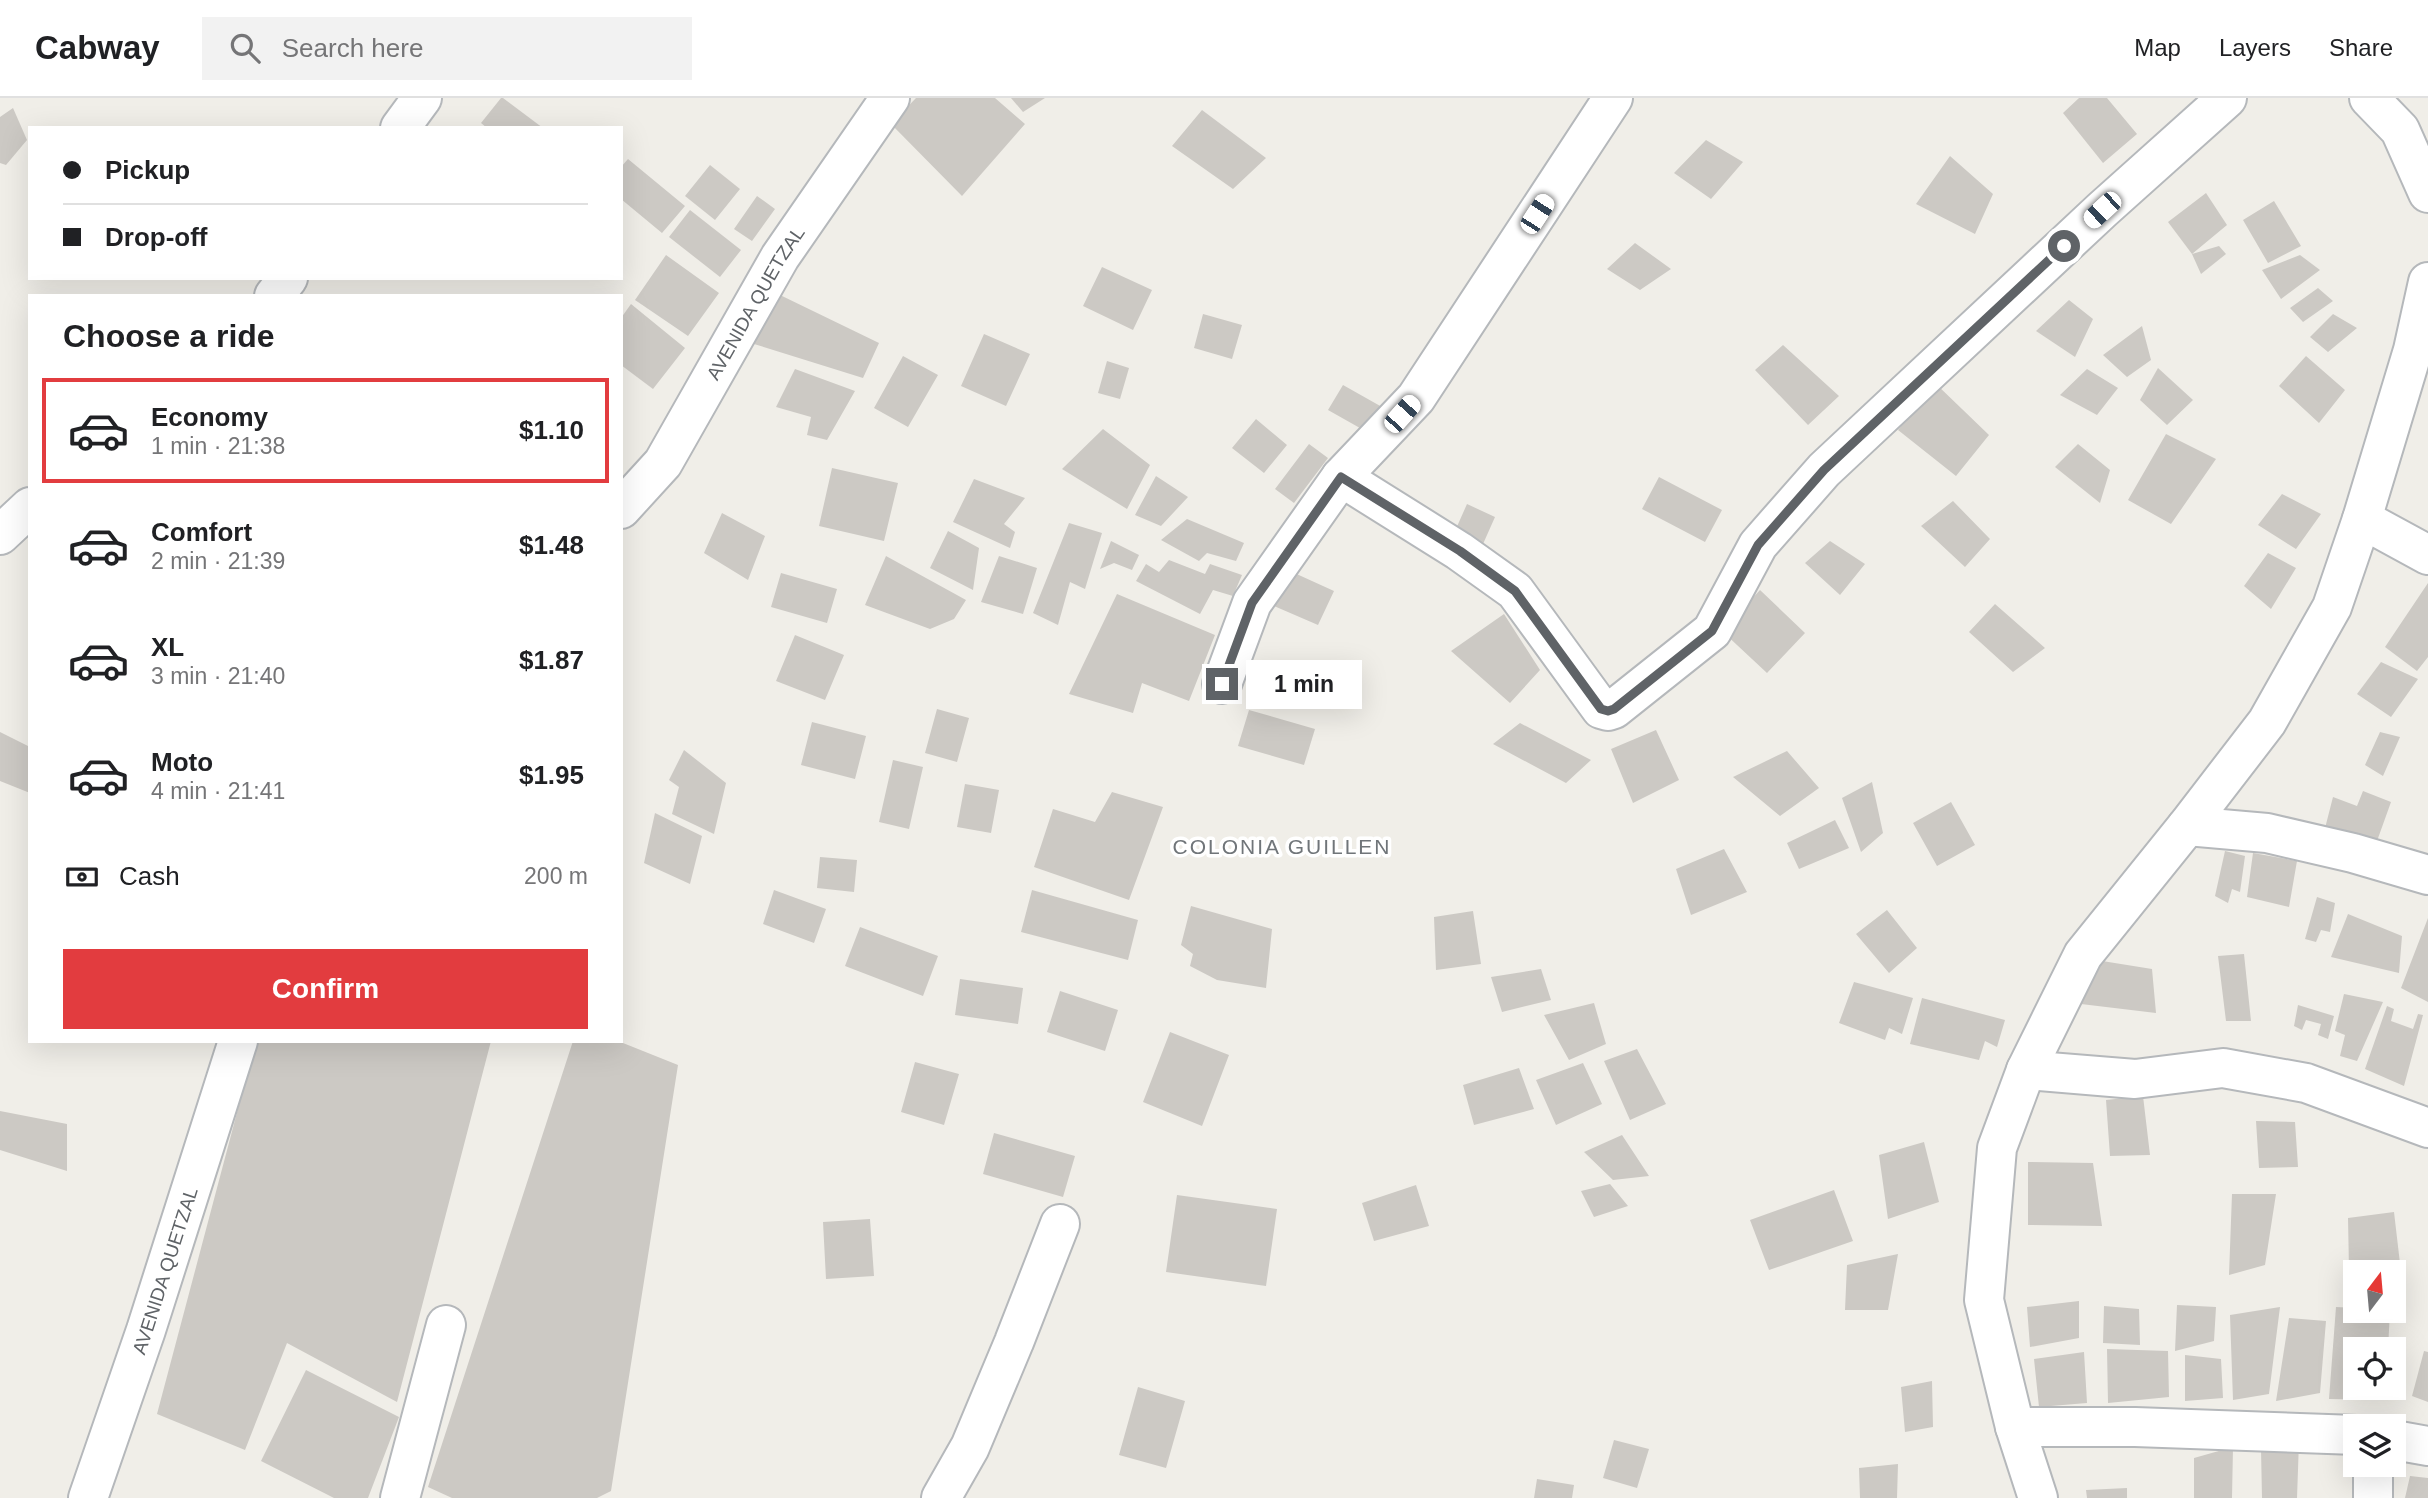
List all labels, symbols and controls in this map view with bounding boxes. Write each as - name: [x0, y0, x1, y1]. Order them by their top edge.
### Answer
- search box: [202, 17, 692, 80]
- text: Cabway: [35, 29, 160, 66]
- icon: search: [226, 29, 264, 67]
- text: Search here: [282, 33, 423, 63]
- text: Map: [2134, 34, 2181, 61]
- text: Layers: [2219, 34, 2291, 61]
- text: Share: [2329, 34, 2393, 61]
- text: Pickup: [105, 155, 190, 185]
- car: [2080, 188, 2125, 232]
- car: [1517, 191, 1558, 237]
- text: Drop-off: [105, 222, 208, 252]
- street label: AVENIDA QUETZAL: [702, 222, 808, 383]
- route start: [2048, 230, 2080, 262]
- text: Choose a ride: [63, 318, 275, 354]
- car: [1381, 391, 1424, 437]
- icon: car: [67, 399, 130, 462]
- text: Economy: [151, 402, 268, 432]
- text: $1.10: [519, 415, 584, 445]
- text: 1 min · 21:38: [151, 433, 285, 459]
- icon: car: [67, 514, 130, 577]
- text: Comfort: [151, 517, 252, 547]
- text: $1.48: [519, 530, 584, 560]
- text: 2 min · 21:39: [151, 548, 285, 574]
- icon: car: [67, 629, 130, 692]
- text: XL: [151, 632, 184, 662]
- text: $1.87: [519, 645, 584, 675]
- callout: 1 min: [1246, 660, 1362, 708]
- text: 3 min · 21:40: [151, 663, 285, 689]
- route end: [1206, 668, 1238, 700]
- text: 1 min: [1274, 671, 1334, 697]
- icon: car: [67, 744, 130, 807]
- text: Moto: [151, 747, 213, 777]
- text: $1.95: [519, 760, 584, 790]
- text: 4 min · 21:41: [151, 778, 285, 804]
- district label: COLONIA GUILLEN: [1172, 835, 1392, 858]
- icon: cash: [63, 858, 101, 896]
- text: Cash: [119, 861, 180, 891]
- text: 200 m: [524, 863, 588, 889]
- button: Confirm: [63, 949, 588, 1029]
- street label: AVENIDA QUETZAL: [128, 1185, 201, 1357]
- north arrow: [2343, 1260, 2406, 1323]
- map controls: [2343, 1260, 2406, 1477]
- button: locate: [2343, 1337, 2406, 1400]
- button: layers: [2343, 1414, 2406, 1477]

